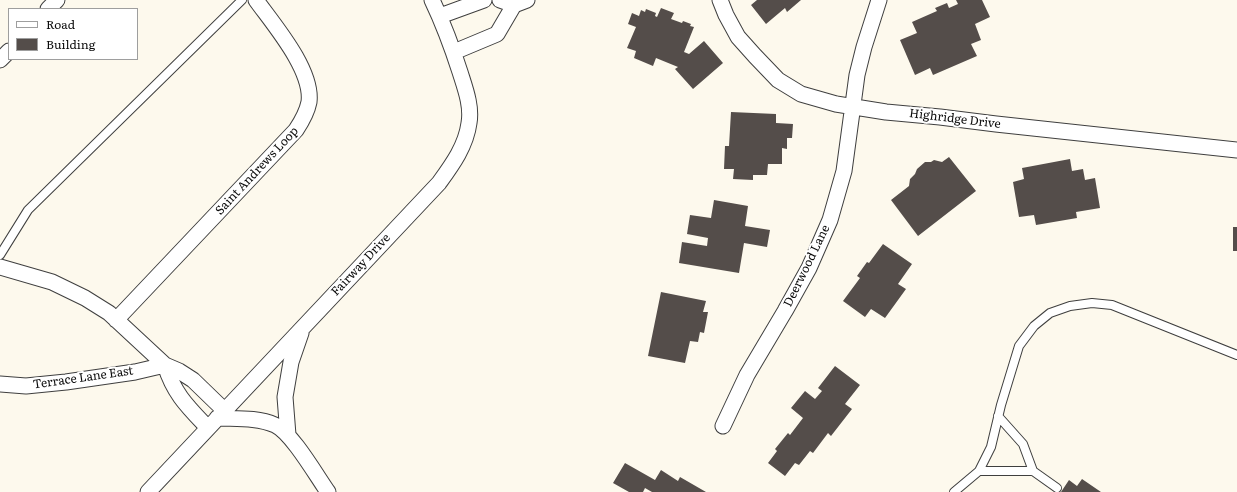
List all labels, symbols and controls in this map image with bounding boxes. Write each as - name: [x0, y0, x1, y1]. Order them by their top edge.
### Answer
- legend: [8, 8, 138, 60]
- text: Road: [46, 15, 75, 33]
- text: Building: [46, 35, 95, 53]
- street label: Highridge Drive: [908, 106, 1002, 132]
- street label: Saint Andrews Loop: [213, 124, 301, 218]
- street label: Deerwood Lane: [781, 223, 833, 309]
- street label: Fairway Drive: [328, 231, 394, 299]
- street label: Terrace Lane East: [32, 364, 134, 392]

